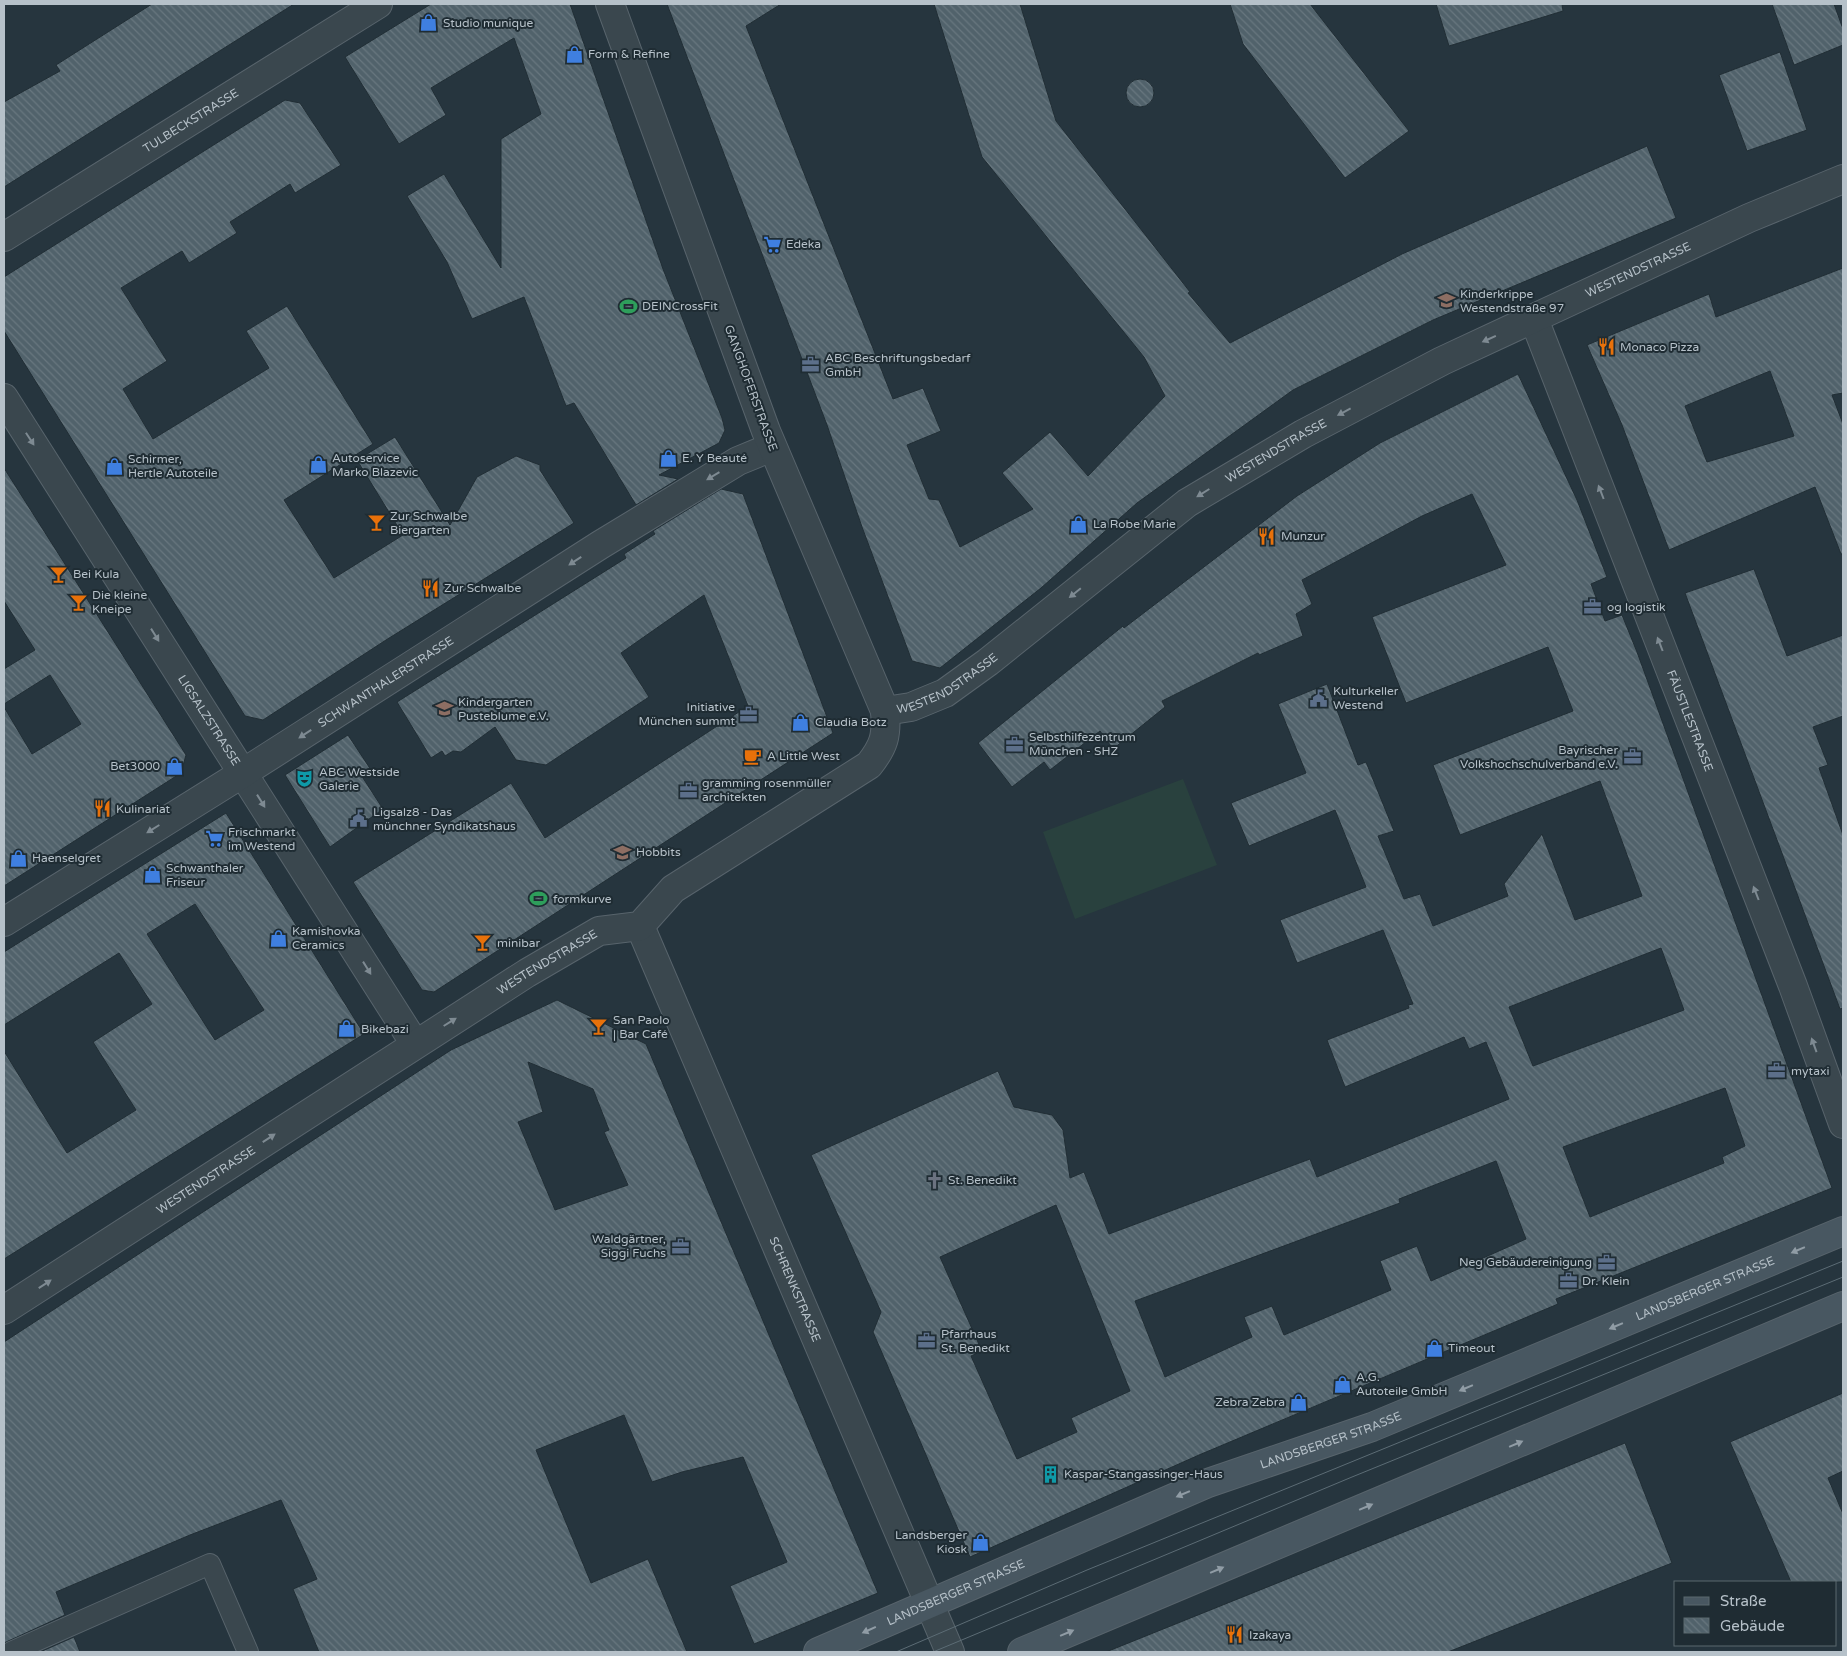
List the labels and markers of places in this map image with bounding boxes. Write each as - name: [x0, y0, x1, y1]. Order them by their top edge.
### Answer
- shop icon: Studio munique: [419, 13, 439, 33]
- place label: Studio munique: [443, 16, 533, 30]
- shop icon: Form & Refine: [564, 44, 584, 64]
- place label: Form & Refine: [588, 47, 670, 61]
- supermarket icon: Edeka: [762, 234, 782, 254]
- place label: Edeka: [786, 237, 821, 251]
- place label: Kinderkrippe Westendstraße 97: [1460, 287, 1564, 315]
- school or university icon: Kinderkrippe Westendstraße 97: [1436, 291, 1456, 311]
- sports icon: DEINCrossFit: [618, 296, 638, 316]
- place label: DEINCrossFit: [642, 299, 718, 313]
- restaurant icon: Monaco Pizza: [1596, 337, 1616, 357]
- place label: Monaco Pizza: [1620, 340, 1699, 354]
- place label: ABC Beschriftungsbedarf GmbH: [825, 351, 971, 379]
- office icon: ABC Beschriftungsbedarf GmbH: [801, 355, 821, 375]
- shop icon: E. Y Beauté: [658, 448, 678, 468]
- place label: Autoservice Marko Blazevic: [332, 451, 418, 479]
- place label: E. Y Beauté: [682, 451, 747, 465]
- place label: Schirmer, Hertle Autoteile: [128, 452, 218, 480]
- shop icon: Autoservice Marko Blazevic: [308, 455, 328, 475]
- shop icon: Schirmer, Hertle Autoteile: [104, 456, 124, 476]
- place label: Zur Schwalbe Biergarten: [390, 509, 467, 537]
- bar icon: Zur Schwalbe Biergarten: [366, 513, 386, 533]
- shop icon: La Robe Marie: [1069, 514, 1089, 534]
- place label: La Robe Marie: [1093, 517, 1176, 531]
- restaurant icon: Munzur: [1257, 526, 1277, 546]
- place label: Munzur: [1281, 529, 1325, 543]
- bar icon: Bei Kula: [49, 564, 69, 584]
- place label: Bei Kula: [73, 567, 119, 581]
- restaurant icon: Zur Schwalbe: [420, 578, 440, 598]
- place label: Zur Schwalbe: [444, 581, 521, 595]
- place label: Die kleine Kneipe: [92, 588, 147, 616]
- bar icon: Die kleine Kneipe: [68, 592, 88, 612]
- office icon: og logistik: [1583, 597, 1603, 617]
- place label: og logistik: [1607, 600, 1666, 614]
- place label: Kulturkeller Westend: [1333, 684, 1399, 712]
- public building icon: Kulturkeller Westend: [1309, 688, 1329, 708]
- place label: Kindergarten Pusteblume e.V.: [458, 695, 549, 723]
- school or university icon: Kindergarten Pusteblume e.V.: [434, 699, 454, 719]
- place label: Initiative München summt: [638, 700, 735, 728]
- office icon: Initiative München summt: [739, 704, 759, 724]
- shop icon: Claudia Botz: [791, 712, 811, 732]
- place label: Claudia Botz: [815, 715, 887, 729]
- place label: Selbsthilfezentrum München - SHZ: [1029, 730, 1136, 758]
- office icon: Selbsthilfezentrum München - SHZ: [1005, 734, 1025, 754]
- place label: Bayrischer Volkshochschulverband e.V.: [1460, 743, 1618, 771]
- cafe icon: A Little West: [743, 746, 763, 766]
- office icon: Bayrischer Volkshochschulverband e.V.: [1622, 747, 1642, 767]
- place label: A Little West: [767, 749, 840, 763]
- shop icon: Bet3000: [164, 756, 184, 776]
- place label: Bet3000: [110, 759, 160, 773]
- place label: ABC Westside Galerie: [319, 765, 400, 793]
- theatre icon: ABC Westside Galerie: [295, 769, 315, 789]
- place label: gramming rosenmüller architekten: [702, 776, 832, 804]
- office icon: gramming rosenmüller architekten: [678, 780, 698, 800]
- restaurant icon: Kulinariat: [92, 799, 112, 819]
- place label: Kulinariat: [116, 802, 171, 816]
- place label: Ligsalz8 - Das münchner Syndikatshaus: [373, 805, 516, 833]
- public building icon: Ligsalz8 - Das münchner Syndikatshaus: [349, 809, 369, 829]
- place label: Frischmarkt im Westend: [228, 825, 296, 853]
- supermarket icon: Frischmarkt im Westend: [204, 829, 224, 849]
- school or university icon: Hobbits: [612, 842, 632, 862]
- place label: Hobbits: [636, 845, 681, 859]
- shop icon: Haenselgret: [8, 848, 28, 868]
- place label: Haenselgret: [32, 851, 101, 865]
- place label: Schwanthaler Friseur: [166, 861, 244, 889]
- shop icon: Schwanthaler Friseur: [142, 865, 162, 885]
- sports icon: formkurve: [529, 889, 549, 909]
- place label: formkurve: [553, 892, 612, 906]
- place label: Kamishovka Ceramics: [292, 924, 361, 952]
- shop icon: Kamishovka Ceramics: [268, 928, 288, 948]
- bar icon: minibar: [473, 933, 493, 953]
- place label: minibar: [497, 936, 541, 950]
- place label: San Paolo | Bar Café: [613, 1013, 670, 1041]
- bar icon: San Paolo | Bar Café: [589, 1017, 609, 1037]
- shop icon: Bikebazi: [337, 1019, 357, 1039]
- place label: Bikebazi: [361, 1022, 409, 1036]
- office icon: mytaxi: [1767, 1061, 1787, 1081]
- place label: mytaxi: [1791, 1064, 1829, 1078]
- church icon: St. Benedikt: [924, 1170, 944, 1190]
- place label: St. Benedikt: [948, 1173, 1017, 1187]
- place label: Waldgärtner, Siggi Fuchs: [592, 1232, 666, 1260]
- office icon: Waldgärtner, Siggi Fuchs: [670, 1236, 690, 1256]
- office icon: Neg Gebäudereinigung: [1596, 1252, 1616, 1272]
- place label: Neg Gebäudereinigung: [1459, 1255, 1592, 1269]
- office icon: Dr. Klein: [1558, 1271, 1578, 1291]
- place label: Dr. Klein: [1582, 1274, 1630, 1288]
- place label: Pfarrhaus St. Benedikt: [941, 1327, 1010, 1355]
- office icon: Pfarrhaus St. Benedikt: [917, 1331, 937, 1351]
- shop icon: Timeout: [1424, 1338, 1444, 1358]
- place label: Timeout: [1448, 1341, 1496, 1355]
- place label: A.G. Autoteile GmbH: [1356, 1370, 1448, 1398]
- shop icon: A.G. Autoteile GmbH: [1332, 1374, 1352, 1394]
- shop icon: Zebra Zebra: [1289, 1392, 1309, 1412]
- place label: Zebra Zebra: [1215, 1395, 1285, 1409]
- building icon: Kaspar-Stangassinger-Haus: [1040, 1464, 1060, 1484]
- place label: Kaspar-Stangassinger-Haus: [1064, 1467, 1223, 1481]
- place label: Landsberger Kiosk: [895, 1528, 967, 1556]
- shop icon: Landsberger Kiosk: [971, 1532, 991, 1552]
- restaurant icon: Izakaya: [1225, 1625, 1245, 1645]
- place label: Izakaya: [1249, 1628, 1291, 1642]

